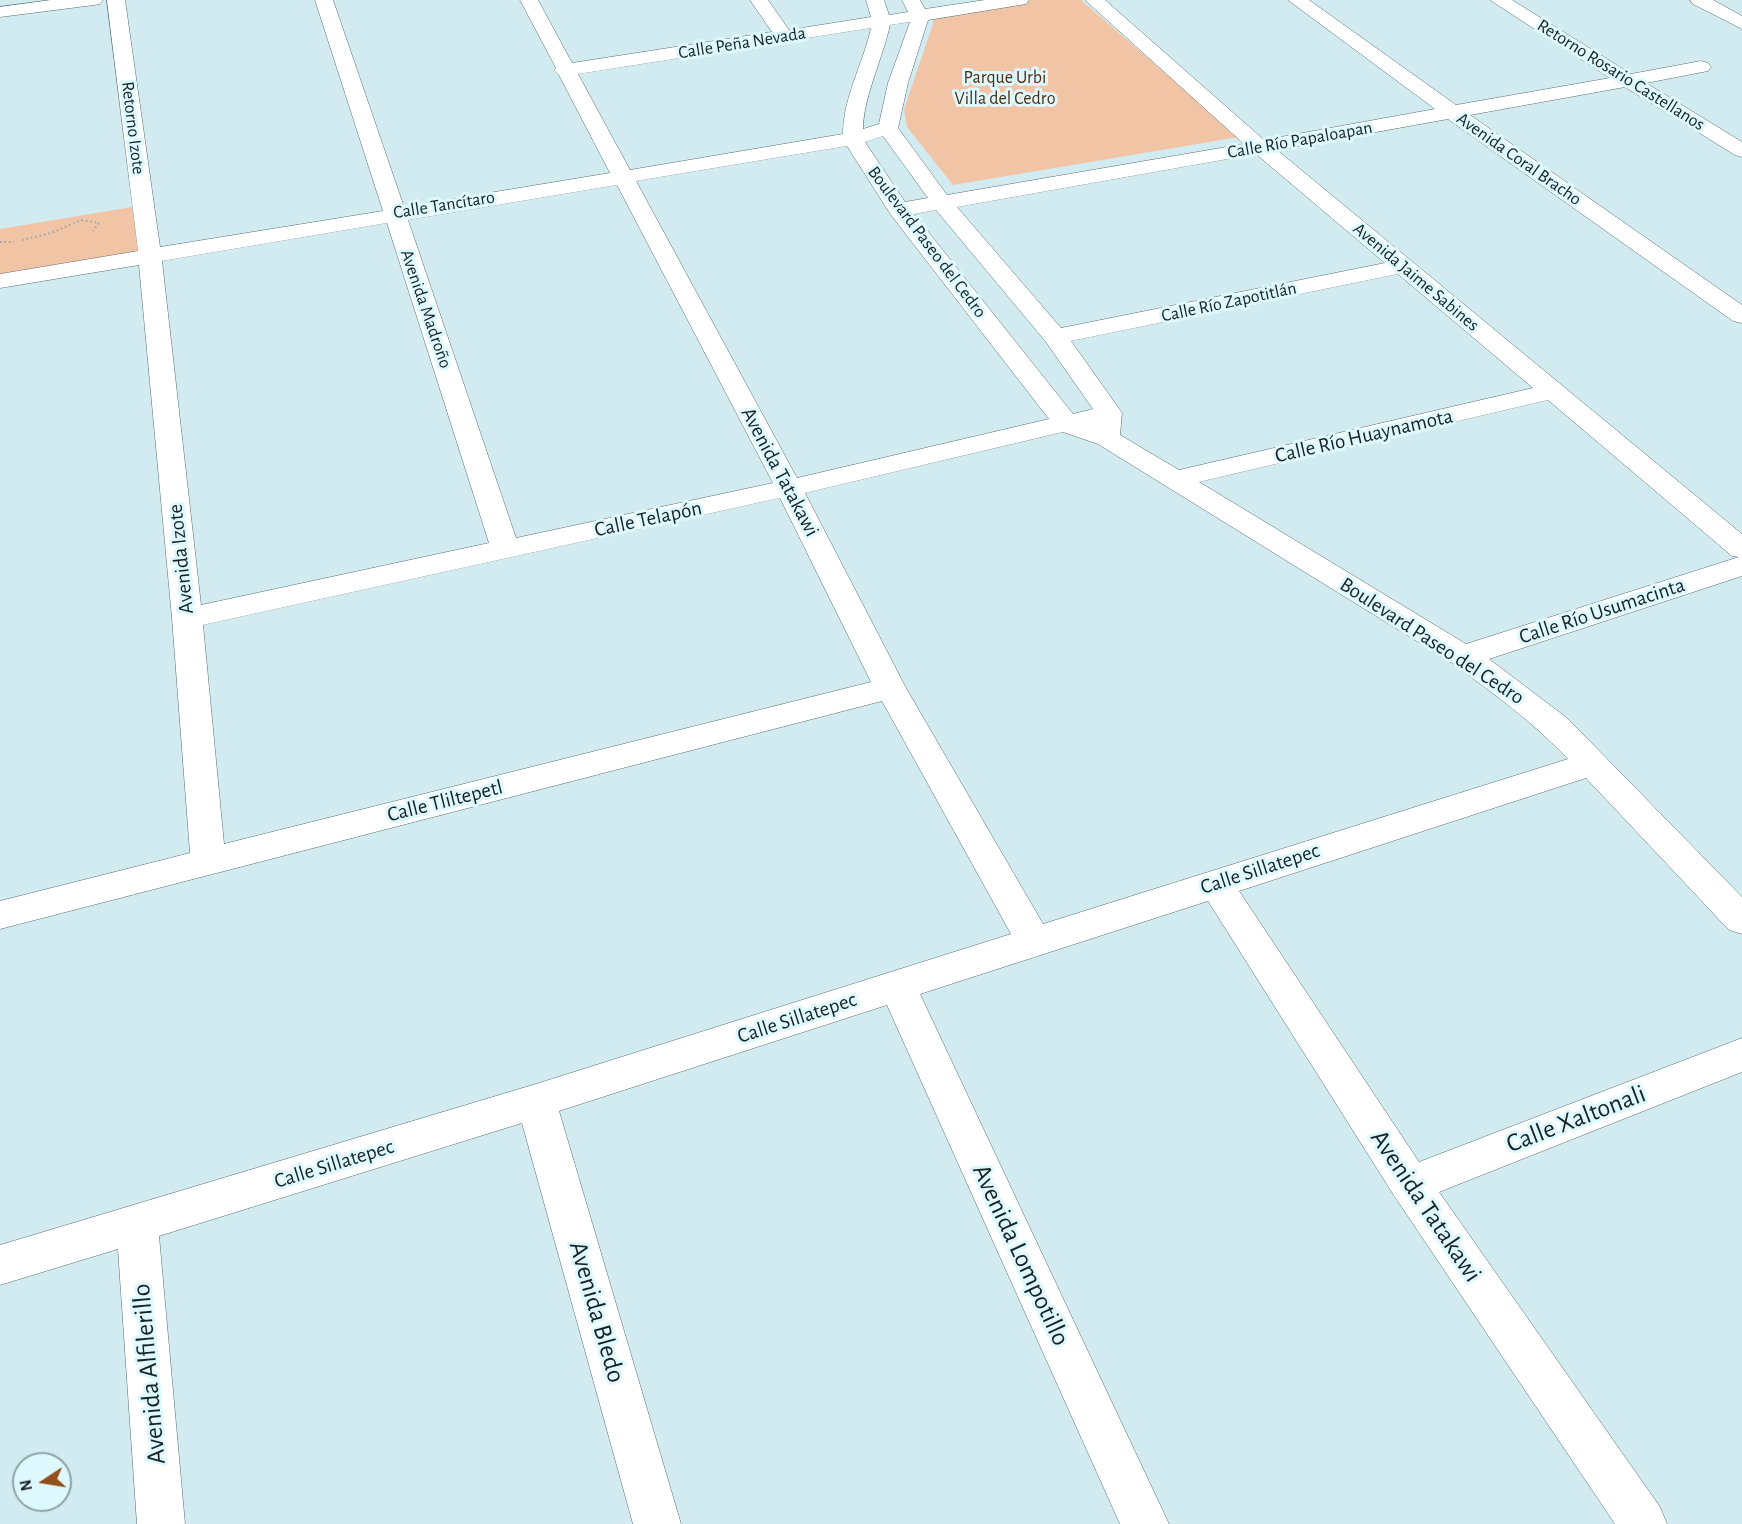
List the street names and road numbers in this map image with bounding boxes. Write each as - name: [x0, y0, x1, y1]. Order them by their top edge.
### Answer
- street label: Retorno Rosario Castellanos: [1533, 15, 1709, 135]
- street label: Calle Peña Nevada: [677, 22, 807, 64]
- street label: Retorno Izote: [117, 80, 149, 176]
- street label: Avenida Coral Bracho: [1452, 108, 1586, 210]
- street label: Calle Río Papaloapan: [1226, 117, 1374, 163]
- street label: Boulevard Paseo del Cedro: [863, 162, 991, 322]
- street label: Calle Tancítaro: [392, 186, 496, 224]
- street label: Avenida Jaime Sabines: [1349, 218, 1483, 336]
- street label: Avenida Madroño: [396, 247, 456, 371]
- street label: Calle Río Zapotitlán: [1159, 277, 1299, 327]
- street label: Avenida Tatakawi: [735, 403, 825, 541]
- street label: Calle Río Huaynamota: [1273, 403, 1455, 469]
- street label: Calle Telapón: [592, 495, 704, 543]
- street label: Avenida Izote: [163, 503, 199, 615]
- street label: Boulevard Paseo del Cedro: [1335, 572, 1529, 710]
- street label: Calle Río Usumacinta: [1516, 572, 1688, 650]
- street label: Calle Tliltepetl: [385, 774, 505, 828]
- street label: Calle Sillatepec: [1197, 838, 1323, 900]
- street label: Calle Sillatepec: [734, 987, 860, 1049]
- street label: Calle Xaltonali: [1502, 1078, 1650, 1160]
- street label: Avenida Tatakawi: [1364, 1124, 1488, 1288]
- street label: Calle Sillatepec: [271, 1134, 397, 1194]
- street label: Avenida Lompotillo: [965, 1159, 1077, 1351]
- street label: Avenida Bledo: [562, 1238, 632, 1386]
- street label: Avenida Alfilerillo: [126, 1282, 172, 1466]

